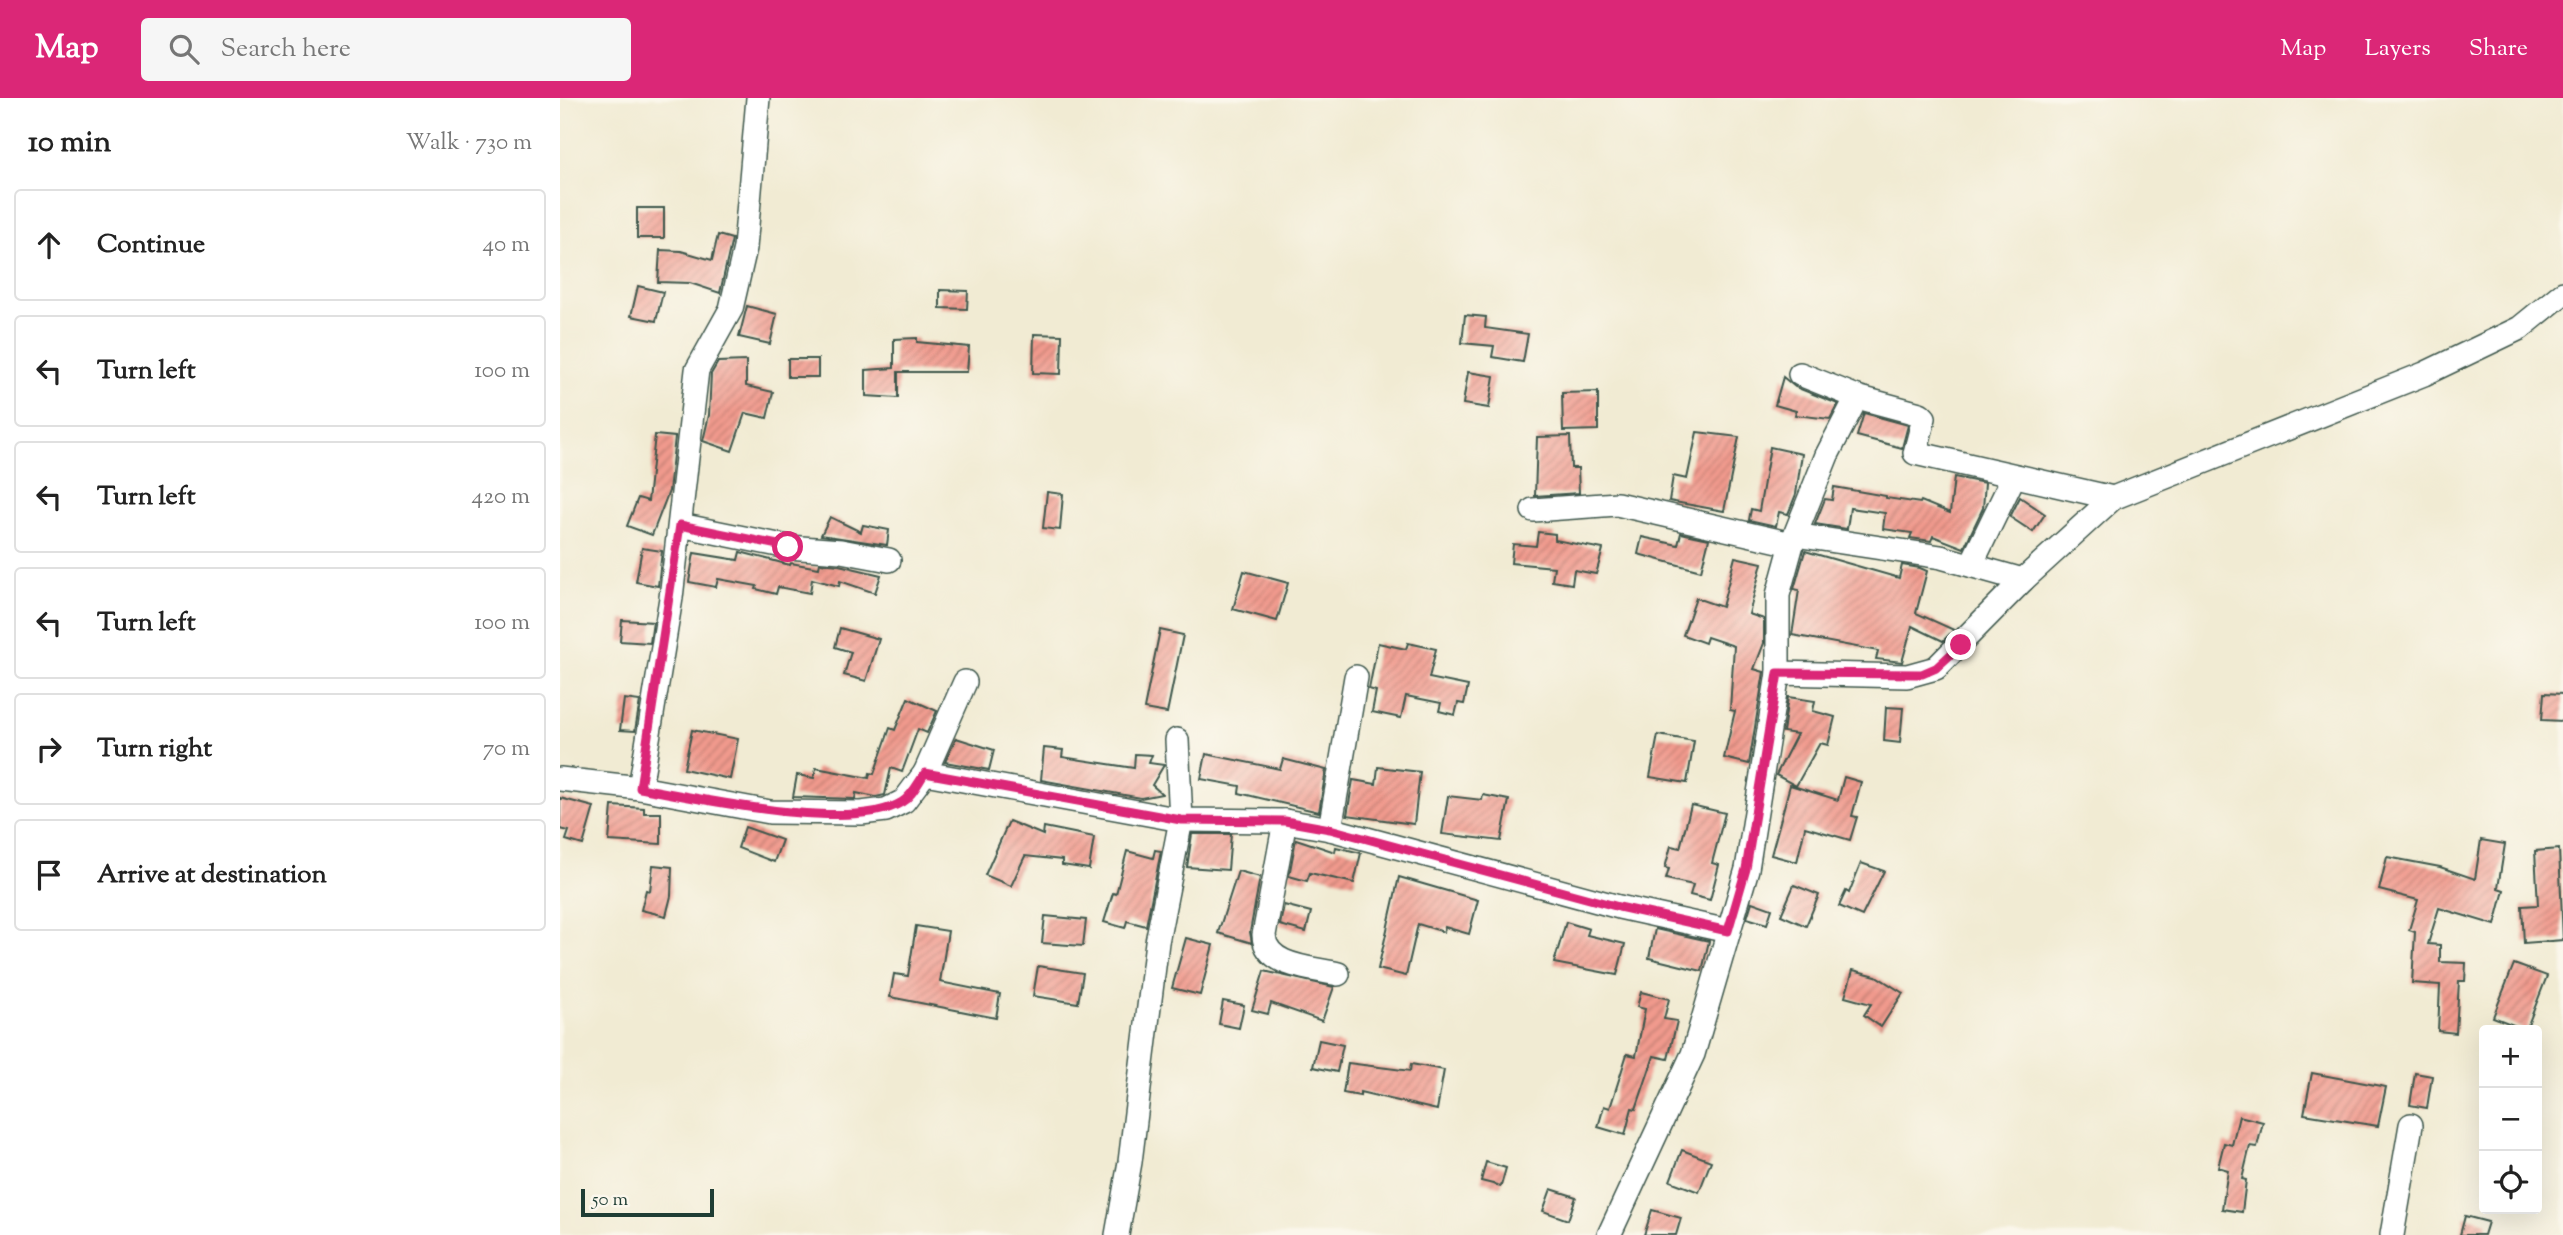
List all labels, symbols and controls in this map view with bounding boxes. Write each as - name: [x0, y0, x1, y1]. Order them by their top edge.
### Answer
- search box: [141, 18, 631, 81]
- text: Map: [35, 25, 99, 73]
- icon: search: [165, 30, 203, 68]
- text: Search here: [221, 31, 351, 68]
- text: Map: [2280, 32, 2326, 66]
- text: Layers: [2364, 32, 2431, 66]
- text: Share: [2469, 32, 2528, 66]
- text: 10 min: [28, 122, 111, 165]
- text: Walk · 730 m: [406, 127, 532, 160]
- icon: ahead: [30, 226, 68, 264]
- text: Continue: [97, 227, 205, 264]
- text: 40 m: [483, 229, 530, 262]
- icon: left: [30, 352, 68, 390]
- text: Turn left: [97, 353, 196, 390]
- text: 100 m: [474, 355, 530, 388]
- icon: left: [30, 478, 68, 516]
- text: Turn left: [97, 479, 196, 516]
- text: 420 m: [472, 481, 530, 514]
- route start: [772, 531, 803, 562]
- icon: left: [30, 604, 68, 642]
- text: Turn left: [97, 605, 196, 642]
- text: 100 m: [474, 607, 530, 640]
- route end: [1945, 629, 1976, 660]
- icon: right: [30, 730, 68, 768]
- text: Turn right: [97, 731, 212, 768]
- text: 70 m: [483, 733, 530, 766]
- icon: arrive: [30, 856, 68, 894]
- text: Arrive at destination: [97, 857, 327, 894]
- map controls: [2479, 1025, 2542, 1214]
- button: +: [2479, 1025, 2542, 1088]
- button: −: [2479, 1088, 2542, 1151]
- button: locate: [2479, 1151, 2542, 1214]
- scale bar: [581, 1186, 714, 1218]
- text: 50 m: [592, 1187, 628, 1214]

